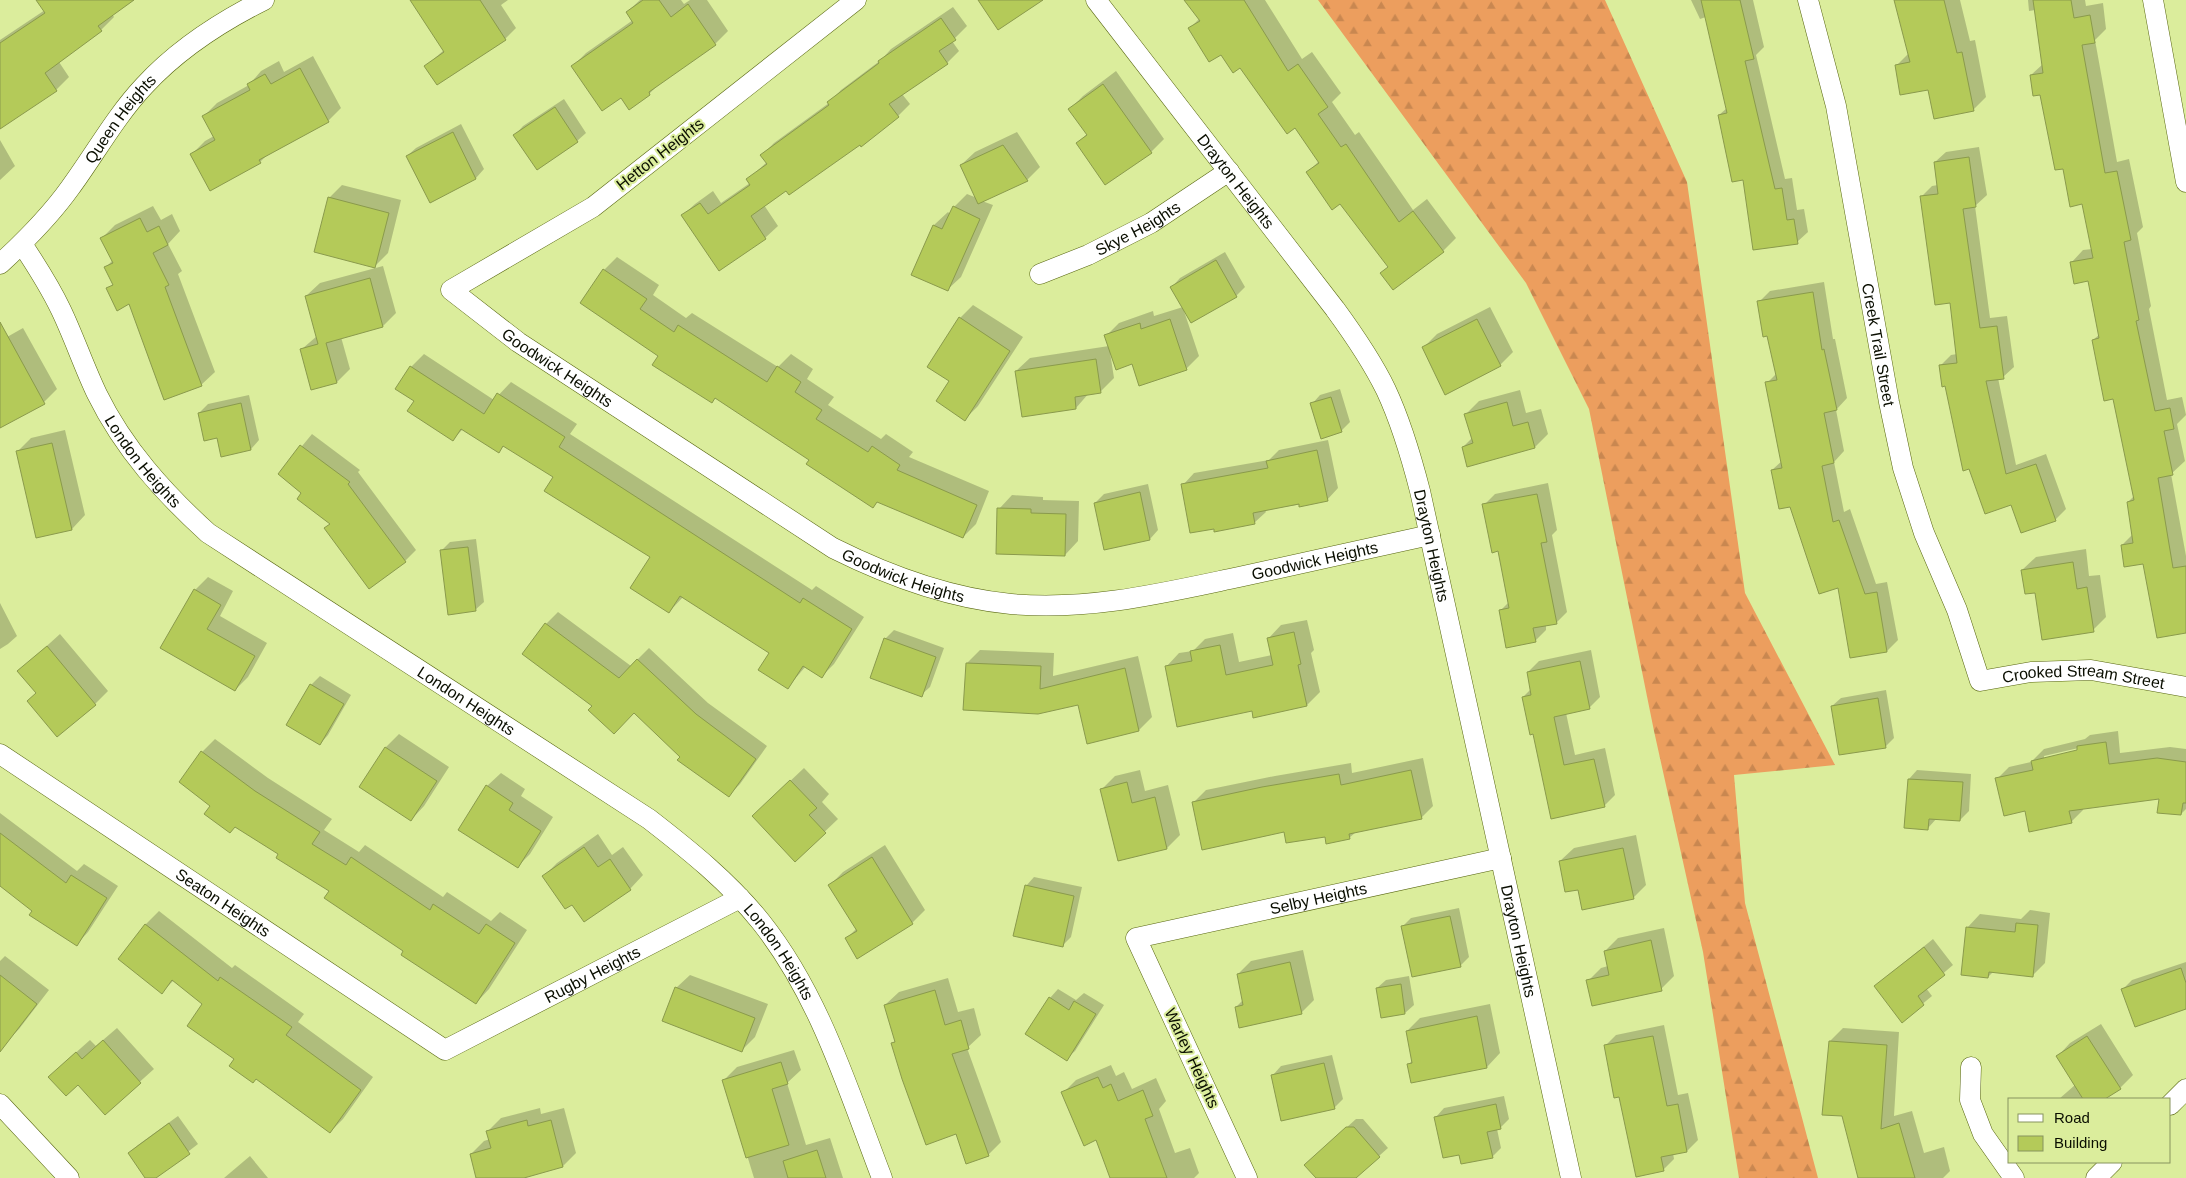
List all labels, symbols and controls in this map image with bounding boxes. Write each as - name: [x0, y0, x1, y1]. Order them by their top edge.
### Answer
- street label: Queen Heights: [81, 71, 159, 166]
- street label: Hetton Heights: [613, 115, 707, 193]
- street label: Drayton Heights: [1194, 131, 1278, 232]
- street label: Skye Heights: [1092, 198, 1183, 258]
- street label: Creek Trail Street: [1859, 282, 1898, 408]
- street label: Goodwick Heights: [499, 325, 616, 410]
- street label: London Heights: [102, 412, 184, 511]
- street label: Drayton Heights: [1411, 488, 1453, 603]
- street label: Goodwick Heights: [1250, 538, 1379, 583]
- street label: Goodwick Heights: [839, 545, 966, 605]
- street label: Crooked Stream Street: [2001, 661, 2166, 692]
- street label: London Heights: [415, 663, 518, 738]
- street label: Seaton Heights: [173, 865, 273, 940]
- street label: Selby Heights: [1268, 879, 1368, 917]
- street label: Drayton Heights: [1498, 883, 1540, 999]
- street label: London Heights: [741, 900, 817, 1003]
- street label: Rugby Heights: [542, 943, 643, 1006]
- street label: Warley Heights: [1161, 1006, 1223, 1110]
- legend: [2008, 1098, 2171, 1163]
- text: Road: [2054, 1109, 2090, 1126]
- text: Building: [2054, 1134, 2107, 1151]

